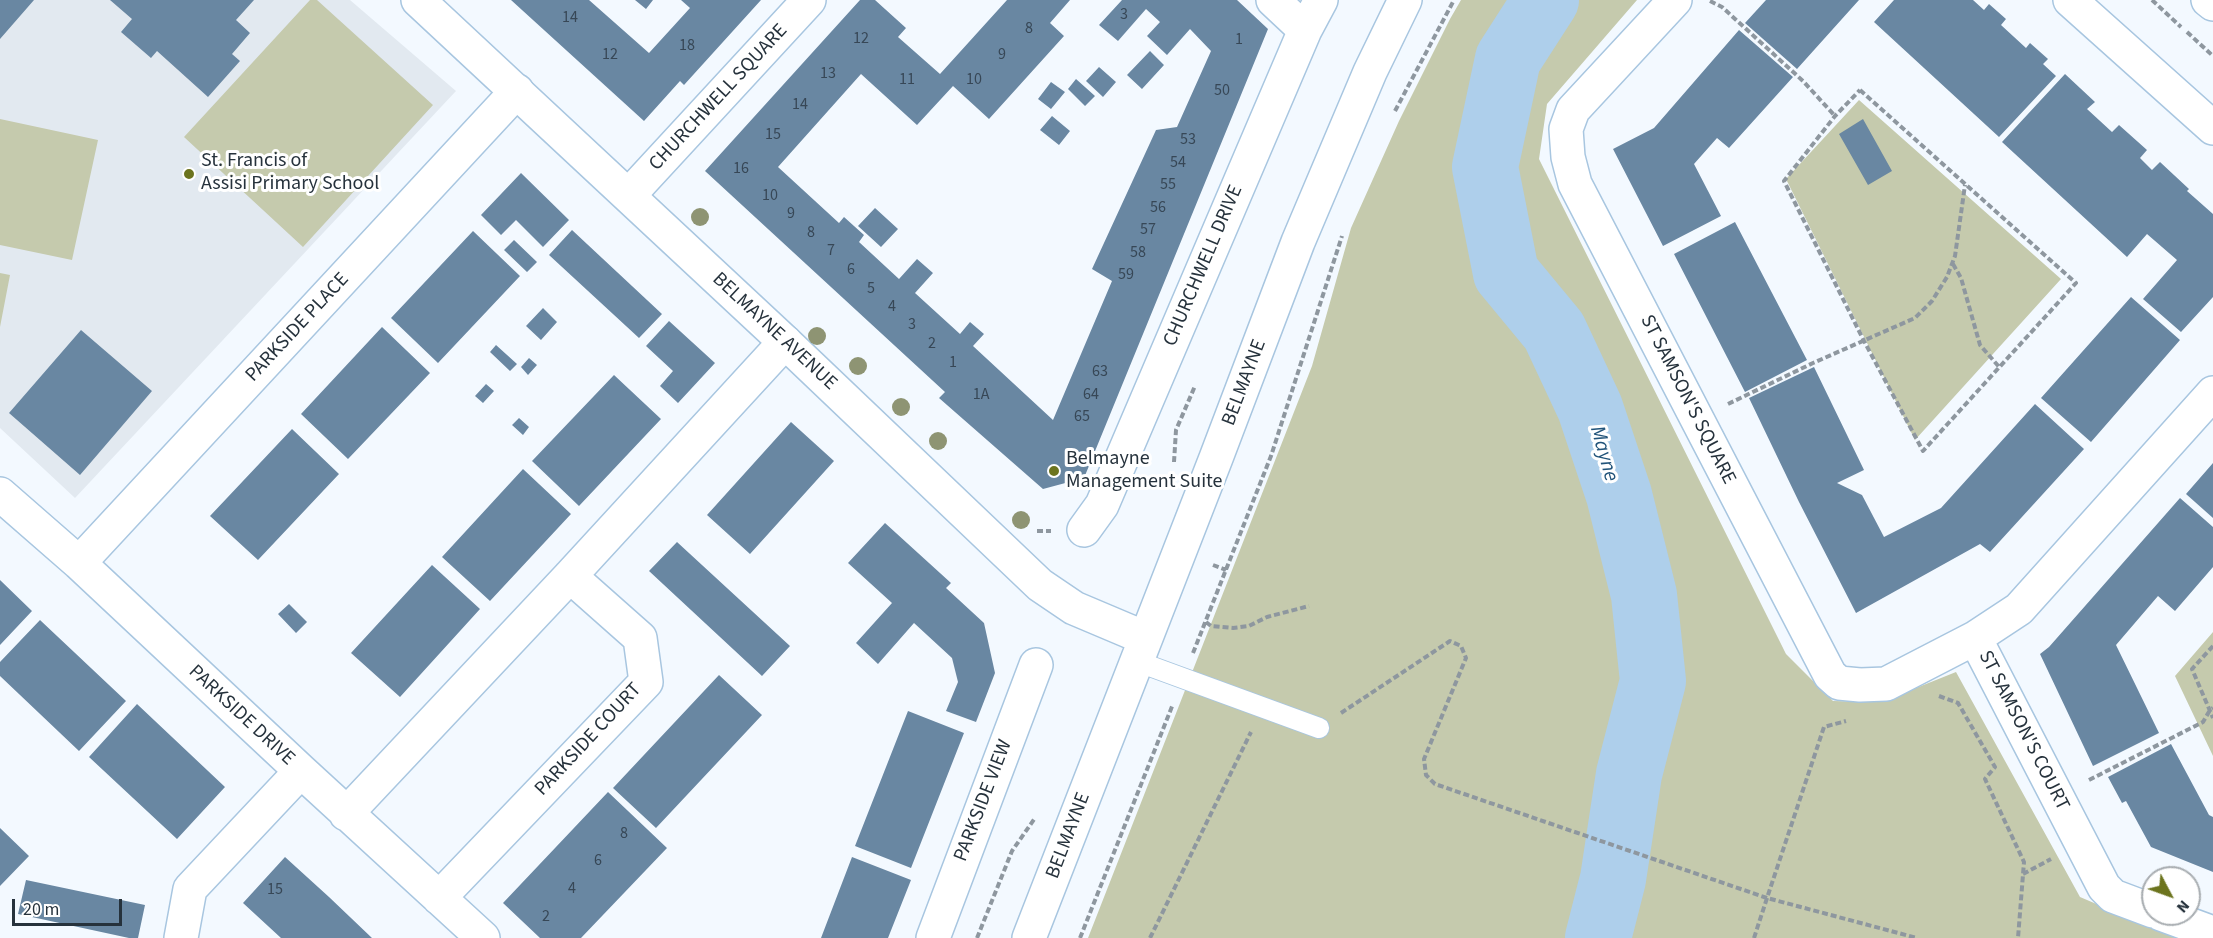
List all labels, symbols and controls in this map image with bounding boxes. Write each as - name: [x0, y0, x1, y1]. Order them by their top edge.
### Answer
- house number: 3: [1120, 5, 1128, 25]
- house number: 14: [562, 8, 578, 28]
- house number: 8: [1025, 19, 1033, 39]
- street label: CHURCHWELL SQUARE: [645, 20, 793, 176]
- house number: 12: [853, 29, 869, 49]
- house number: 1: [1235, 30, 1243, 50]
- house number: 18: [679, 36, 695, 56]
- house number: 12: [602, 45, 618, 65]
- house number: 9: [998, 45, 1006, 65]
- house number: 13: [820, 64, 836, 84]
- house number: 11: [899, 70, 915, 90]
- house number: 10: [966, 70, 982, 90]
- house number: 50: [1214, 81, 1230, 101]
- house number: 14: [792, 95, 808, 115]
- house number: 15: [765, 125, 781, 145]
- house number: 53: [1180, 130, 1196, 150]
- place label: St. Francis of Assisi Primary School: [201, 150, 379, 197]
- house number: 54: [1170, 153, 1186, 173]
- house number: 16: [733, 159, 749, 179]
- marker: St. Francis of Assisi Primary School: [182, 167, 196, 181]
- house number: 55: [1160, 175, 1176, 195]
- street label: CHURCHWELL DRIVE: [1159, 182, 1249, 350]
- house number: 10: [762, 186, 778, 206]
- house number: 56: [1150, 198, 1166, 218]
- house number: 9: [787, 204, 795, 224]
- house number: 57: [1140, 220, 1156, 240]
- house number: 8: [807, 223, 815, 243]
- house number: 7: [827, 241, 835, 261]
- house number: 58: [1130, 243, 1146, 263]
- house number: 6: [847, 260, 855, 280]
- house number: 59: [1118, 265, 1134, 285]
- street label: PARKSIDE PLACE: [241, 268, 355, 388]
- street label: BELMAYNE AVENUE: [707, 268, 841, 396]
- house number: 5: [867, 279, 875, 299]
- house number: 4: [888, 297, 896, 317]
- street label: ST SAMSON'S SQUARE: [1634, 311, 1740, 489]
- house number: 3: [908, 315, 916, 335]
- house number: 2: [928, 334, 936, 354]
- street label: BELMAYNE: [1218, 337, 1272, 429]
- house number: 1: [949, 353, 957, 373]
- house number: 63: [1092, 362, 1108, 382]
- house number: 1A: [973, 385, 989, 405]
- house number: 64: [1083, 385, 1099, 405]
- house number: 65: [1074, 407, 1090, 427]
- water label: Mayne: [1583, 423, 1623, 485]
- place label: Belmayne Management Suite: [1066, 448, 1222, 495]
- marker: Belmayne Management Suite: [1047, 464, 1061, 478]
- street label: ST SAMSON'S COURT: [1972, 647, 2074, 815]
- street label: PARKSIDE DRIVE: [183, 661, 299, 771]
- street label: PARKSIDE COURT: [531, 679, 647, 801]
- street label: PARKSIDE VIEW: [950, 737, 1018, 865]
- street label: BELMAYNE: [1042, 790, 1096, 882]
- house number: 8: [620, 824, 628, 844]
- house number: 6: [594, 851, 602, 871]
- north arrow: [2141, 866, 2201, 926]
- house number: 4: [568, 879, 576, 899]
- house number: 15: [267, 880, 283, 900]
- scale bar: [15, 887, 124, 925]
- text: N: [2171, 895, 2195, 918]
- text: 20 m: [23, 897, 59, 922]
- house number: 2: [542, 907, 550, 927]

